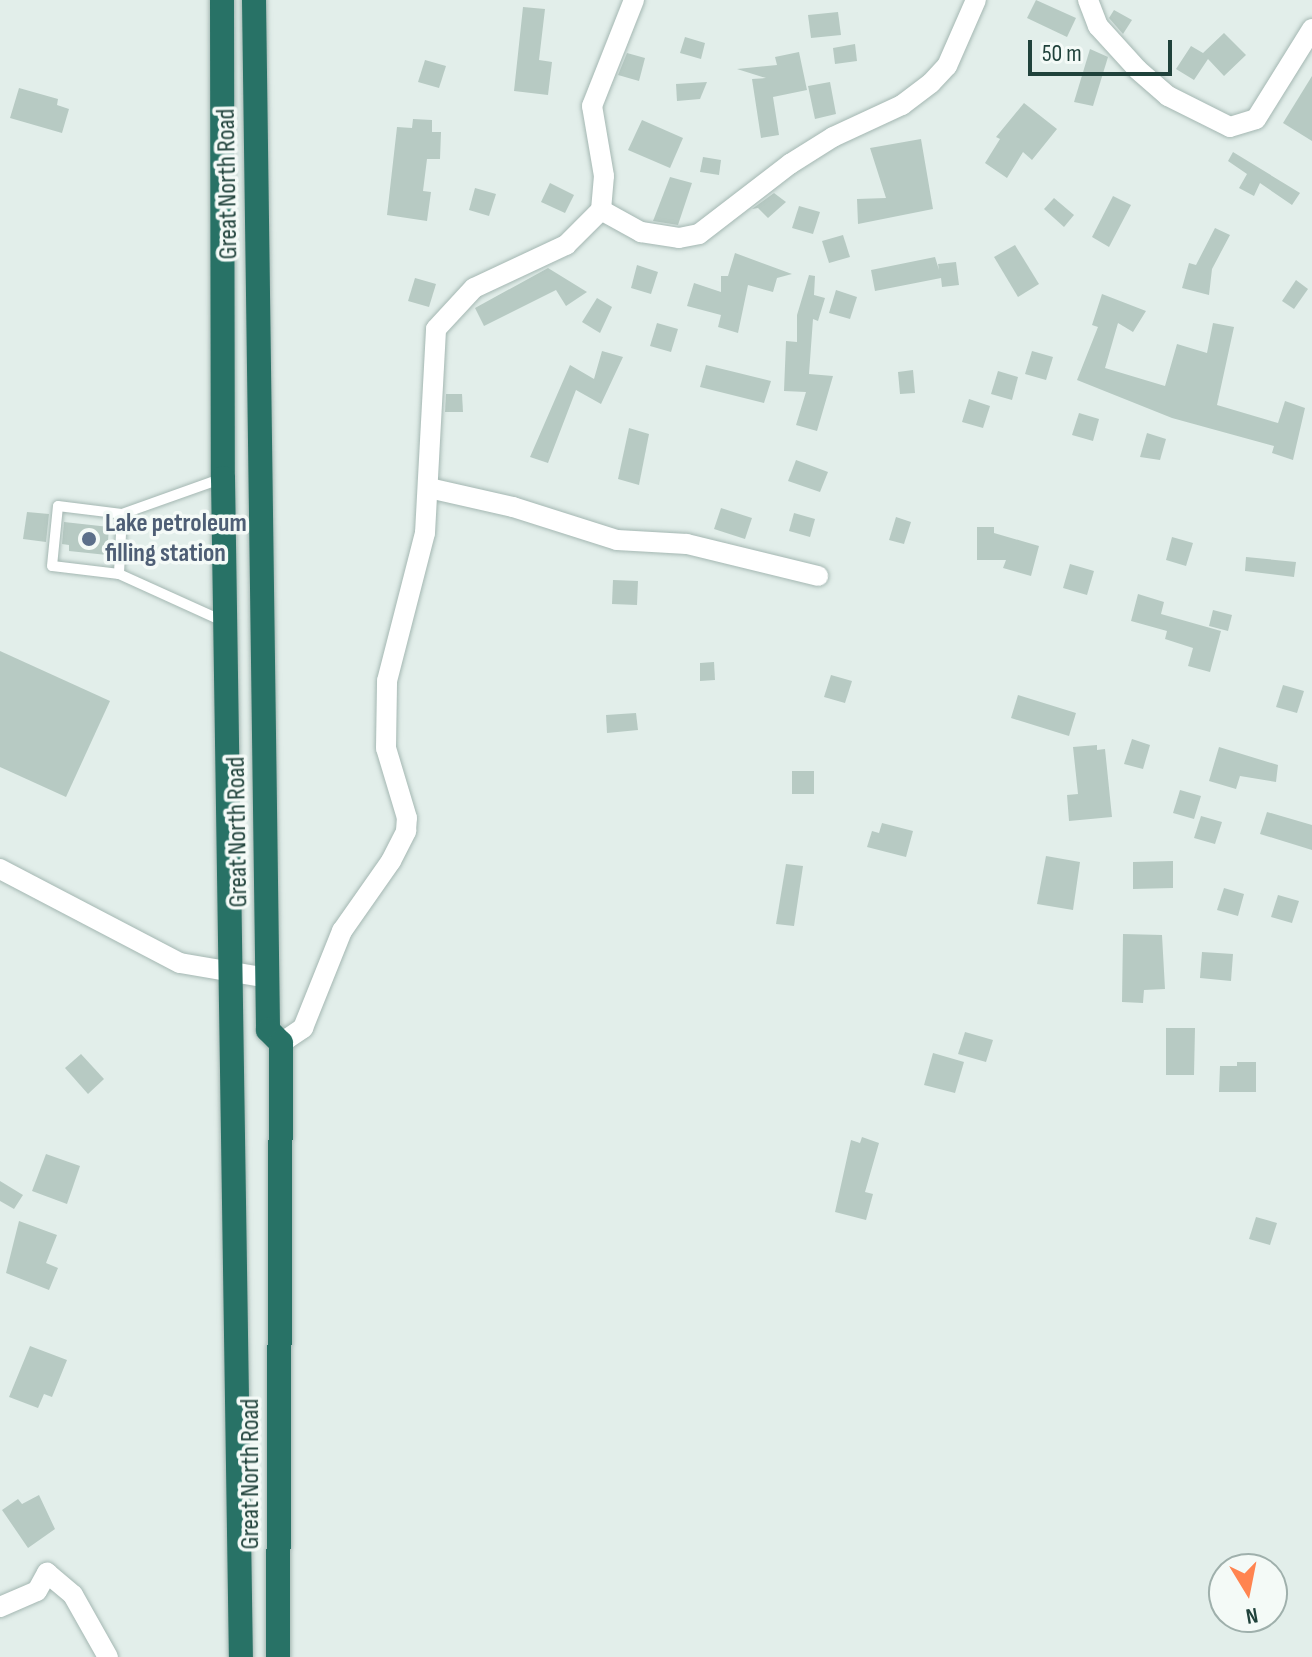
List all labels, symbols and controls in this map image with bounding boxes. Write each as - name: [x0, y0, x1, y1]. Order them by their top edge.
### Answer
- scale bar: [1032, 24, 1176, 74]
- text: 50 m: [1042, 39, 1082, 68]
- street label: Great North Road: [211, 108, 245, 260]
- place label: Lake petroleum filling station: [105, 508, 247, 570]
- marker: Lake petroleum filling station: [80, 530, 98, 548]
- street label: Great North Road: [221, 756, 255, 908]
- street label: Great North Road: [235, 1399, 267, 1549]
- north arrow: [1208, 1553, 1288, 1633]
- text: N: [1244, 1601, 1260, 1629]

